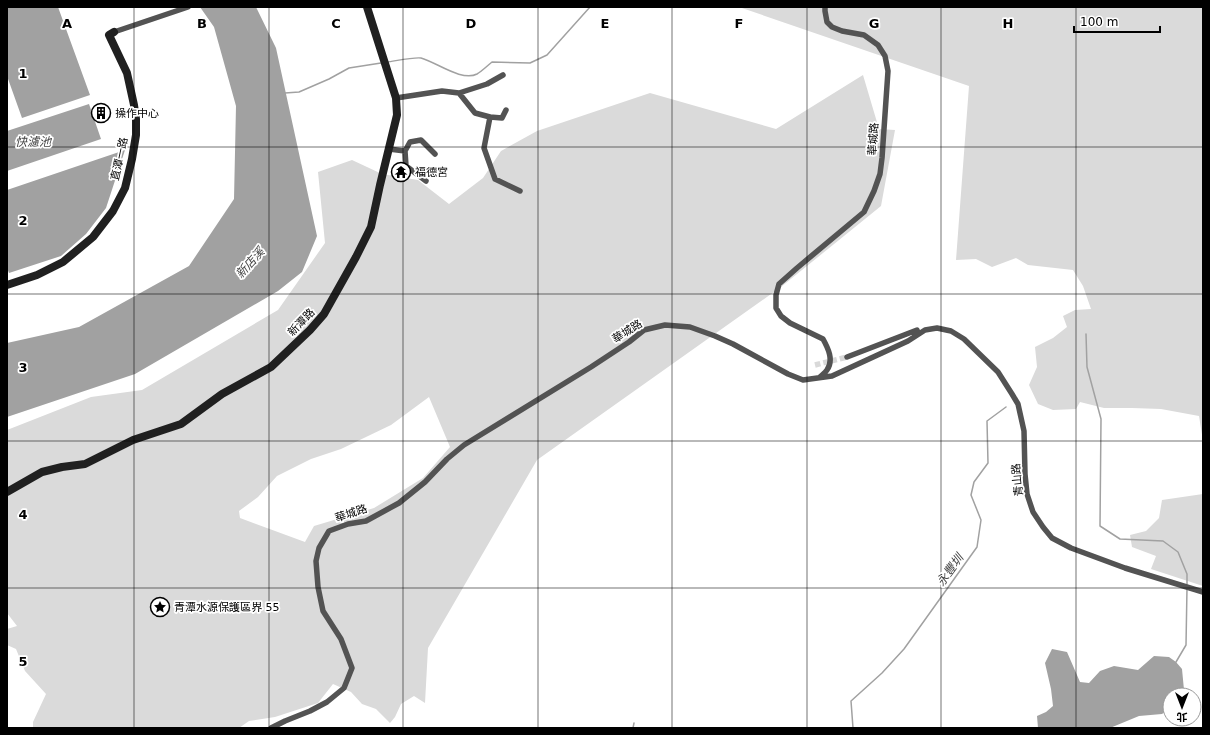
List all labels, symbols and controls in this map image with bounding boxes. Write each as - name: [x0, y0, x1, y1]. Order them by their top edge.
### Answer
- scale bar: [1074, 8, 1160, 34]
- text: 100 m: [1080, 15, 1118, 29]
- text: A: [62, 16, 72, 31]
- text: B: [197, 16, 207, 31]
- text: C: [331, 16, 341, 31]
- text: D: [466, 16, 477, 31]
- text: E: [601, 16, 609, 31]
- text: F: [735, 16, 743, 31]
- text: G: [869, 16, 879, 31]
- text: H: [1003, 16, 1013, 31]
- text: 1: [18, 66, 28, 81]
- building icon: 操作中心: [90, 102, 112, 124]
- place label: 操作中心: [115, 107, 159, 120]
- street label: 華城路: [866, 122, 881, 156]
- water label: 快濾池: [15, 135, 53, 149]
- street label: 直潭一路: [109, 136, 130, 182]
- temple icon: 福德宮: [390, 161, 412, 183]
- place label: 福德宮: [415, 166, 448, 179]
- text: 2: [18, 213, 28, 228]
- water label: 新店溪: [233, 243, 269, 281]
- street label: 新潭路: [285, 306, 317, 339]
- street label: 華城路: [610, 317, 645, 346]
- text: 3: [18, 360, 28, 375]
- street label: 青山路: [1009, 463, 1026, 497]
- street label: 華城路: [333, 502, 369, 525]
- text: 4: [18, 507, 28, 522]
- water label: 永豐圳: [934, 550, 967, 589]
- place icon: 青潭水源保護區界 55: [149, 596, 171, 618]
- place label: 青潭水源保護區界 55: [174, 601, 280, 614]
- text: 5: [18, 654, 28, 669]
- north arrow: [1162, 687, 1202, 727]
- text: 北: [1177, 710, 1188, 723]

